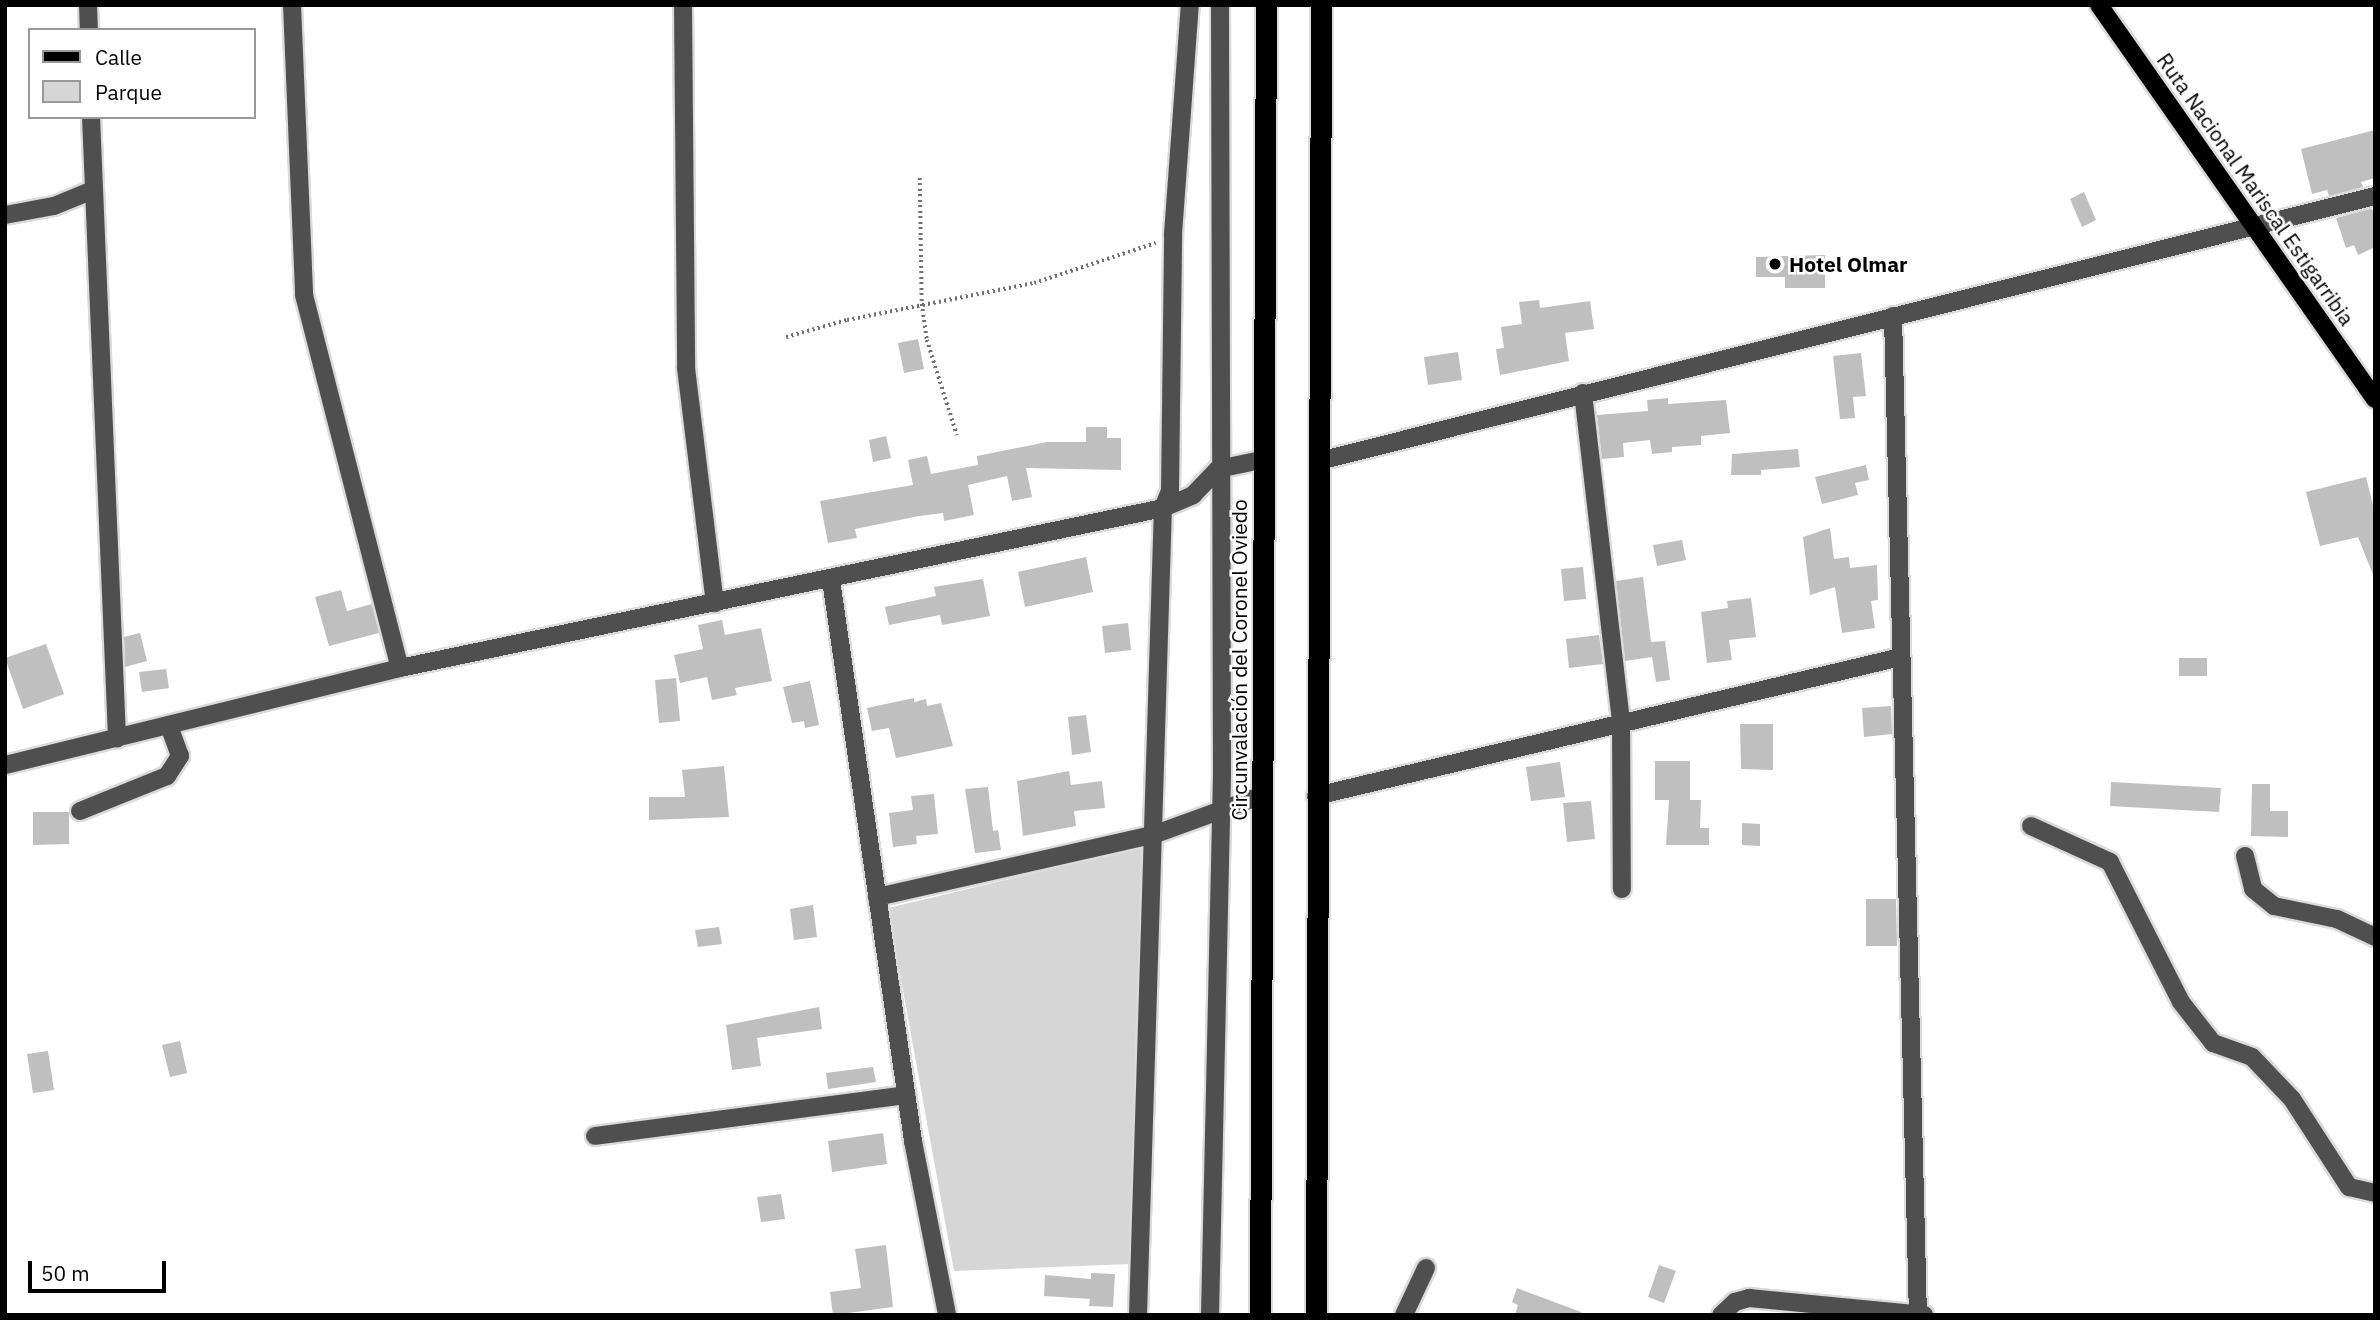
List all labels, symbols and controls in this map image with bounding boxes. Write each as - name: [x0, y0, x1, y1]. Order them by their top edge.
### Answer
- legend: [28, 28, 256, 119]
- text: Calle: [95, 43, 142, 71]
- street label: Ruta Nacional Mariscal Estigarribia: [2152, 48, 2360, 330]
- text: Parque: [95, 78, 162, 106]
- place label: Hotel Olmar: [1789, 251, 1908, 277]
- marker: Hotel Olmar: [1767, 256, 1783, 272]
- street label: Circunvalación del Coronel Oviedo: [1226, 499, 1252, 821]
- scale bar: [32, 1246, 170, 1290]
- text: 50 m: [41, 1259, 90, 1287]

